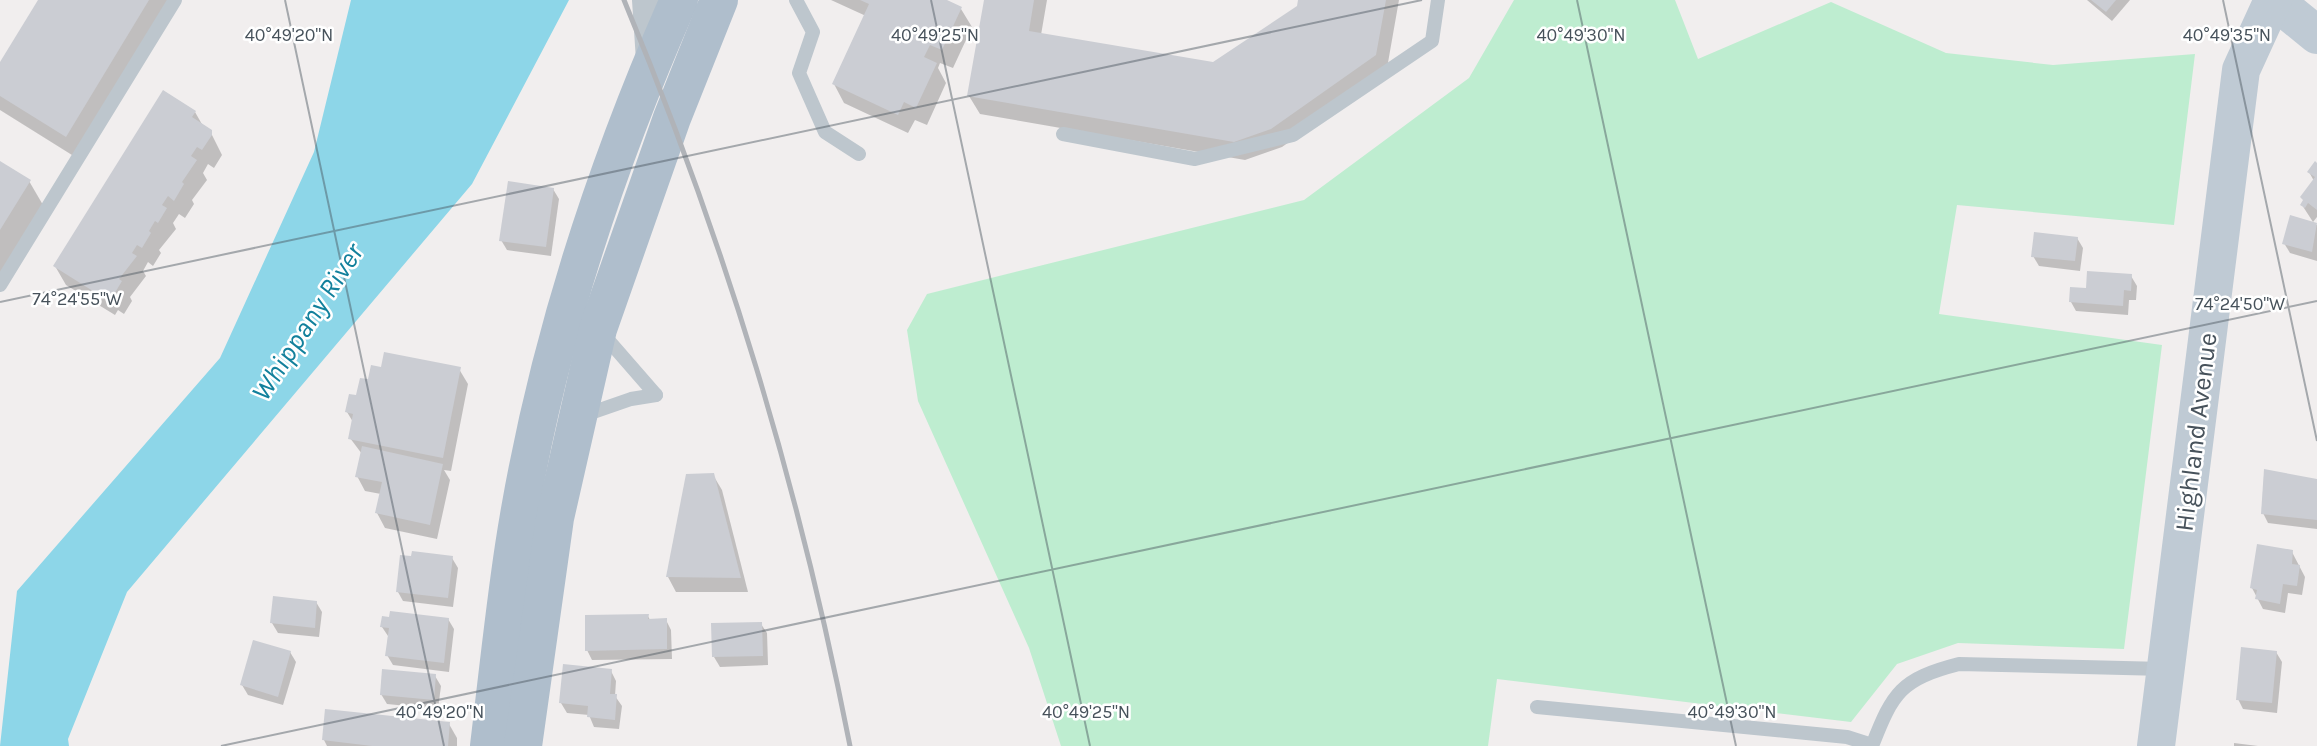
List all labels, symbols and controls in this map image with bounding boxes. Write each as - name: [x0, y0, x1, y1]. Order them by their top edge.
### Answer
- text: 40°49'20"N: [245, 24, 333, 46]
- text: 40°49'25"N: [891, 24, 979, 46]
- text: 40°49'30"N: [1537, 24, 1625, 46]
- text: 40°49'35"N: [2183, 24, 2271, 46]
- water label: Whippany River: [244, 236, 371, 407]
- text: 74°24'55"W: [32, 288, 122, 310]
- text: 74°24'50"W: [2195, 293, 2285, 315]
- street label: Highland Avenue: [2168, 331, 2224, 533]
- text: 40°49'20"N: [396, 701, 484, 723]
- text: 40°49'25"N: [1042, 701, 1130, 723]
- text: 40°49'30"N: [1688, 701, 1776, 723]

